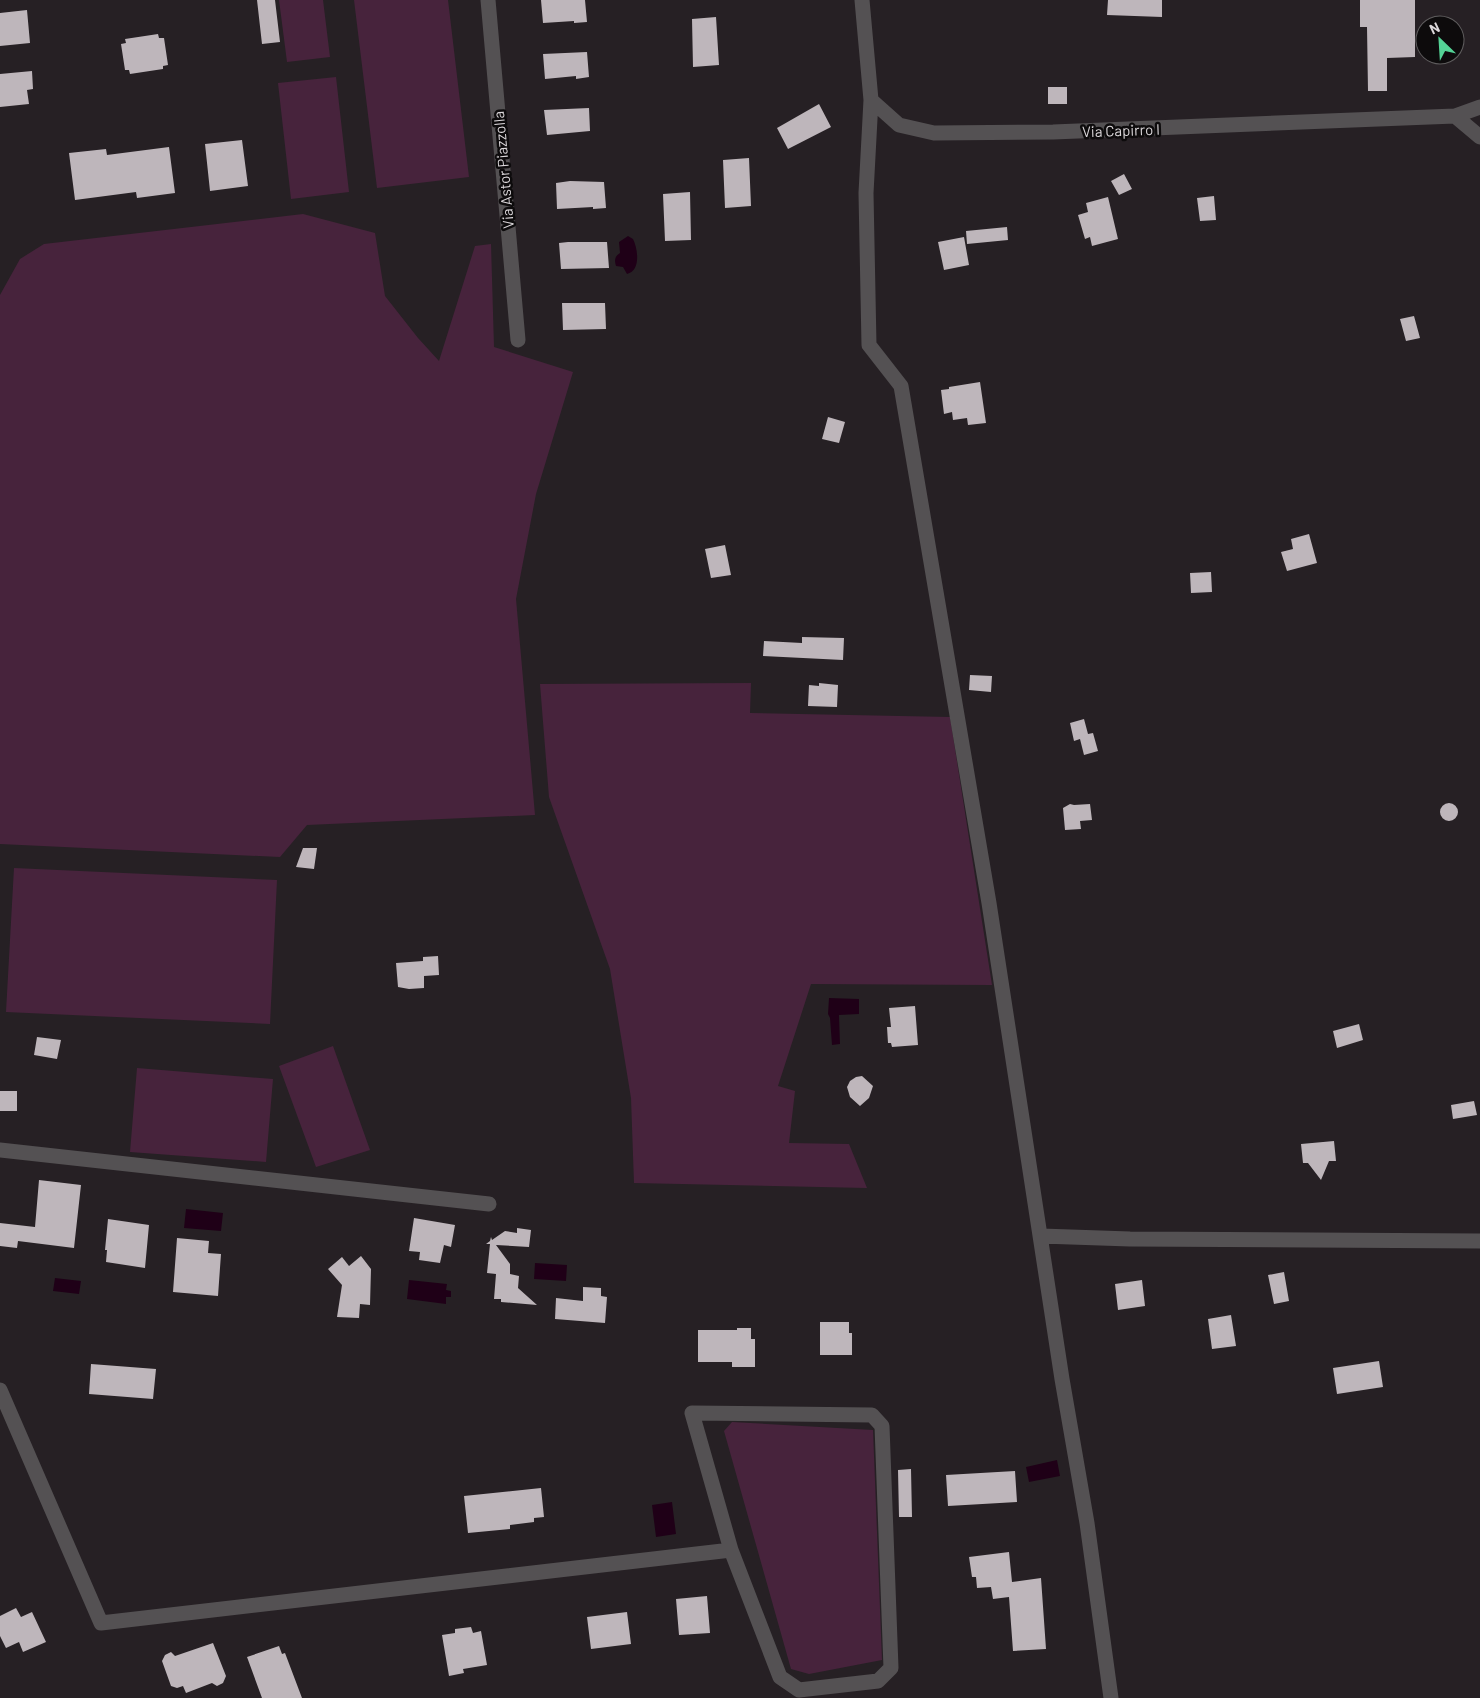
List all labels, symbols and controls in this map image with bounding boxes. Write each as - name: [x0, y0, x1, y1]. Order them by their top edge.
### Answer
- north arrow: [1415, 15, 1465, 65]
- text: N: [1426, 18, 1442, 37]
- street label: Via Astor Piazzolla: [489, 110, 517, 230]
- street label: Via Capirro I: [1082, 120, 1160, 140]

